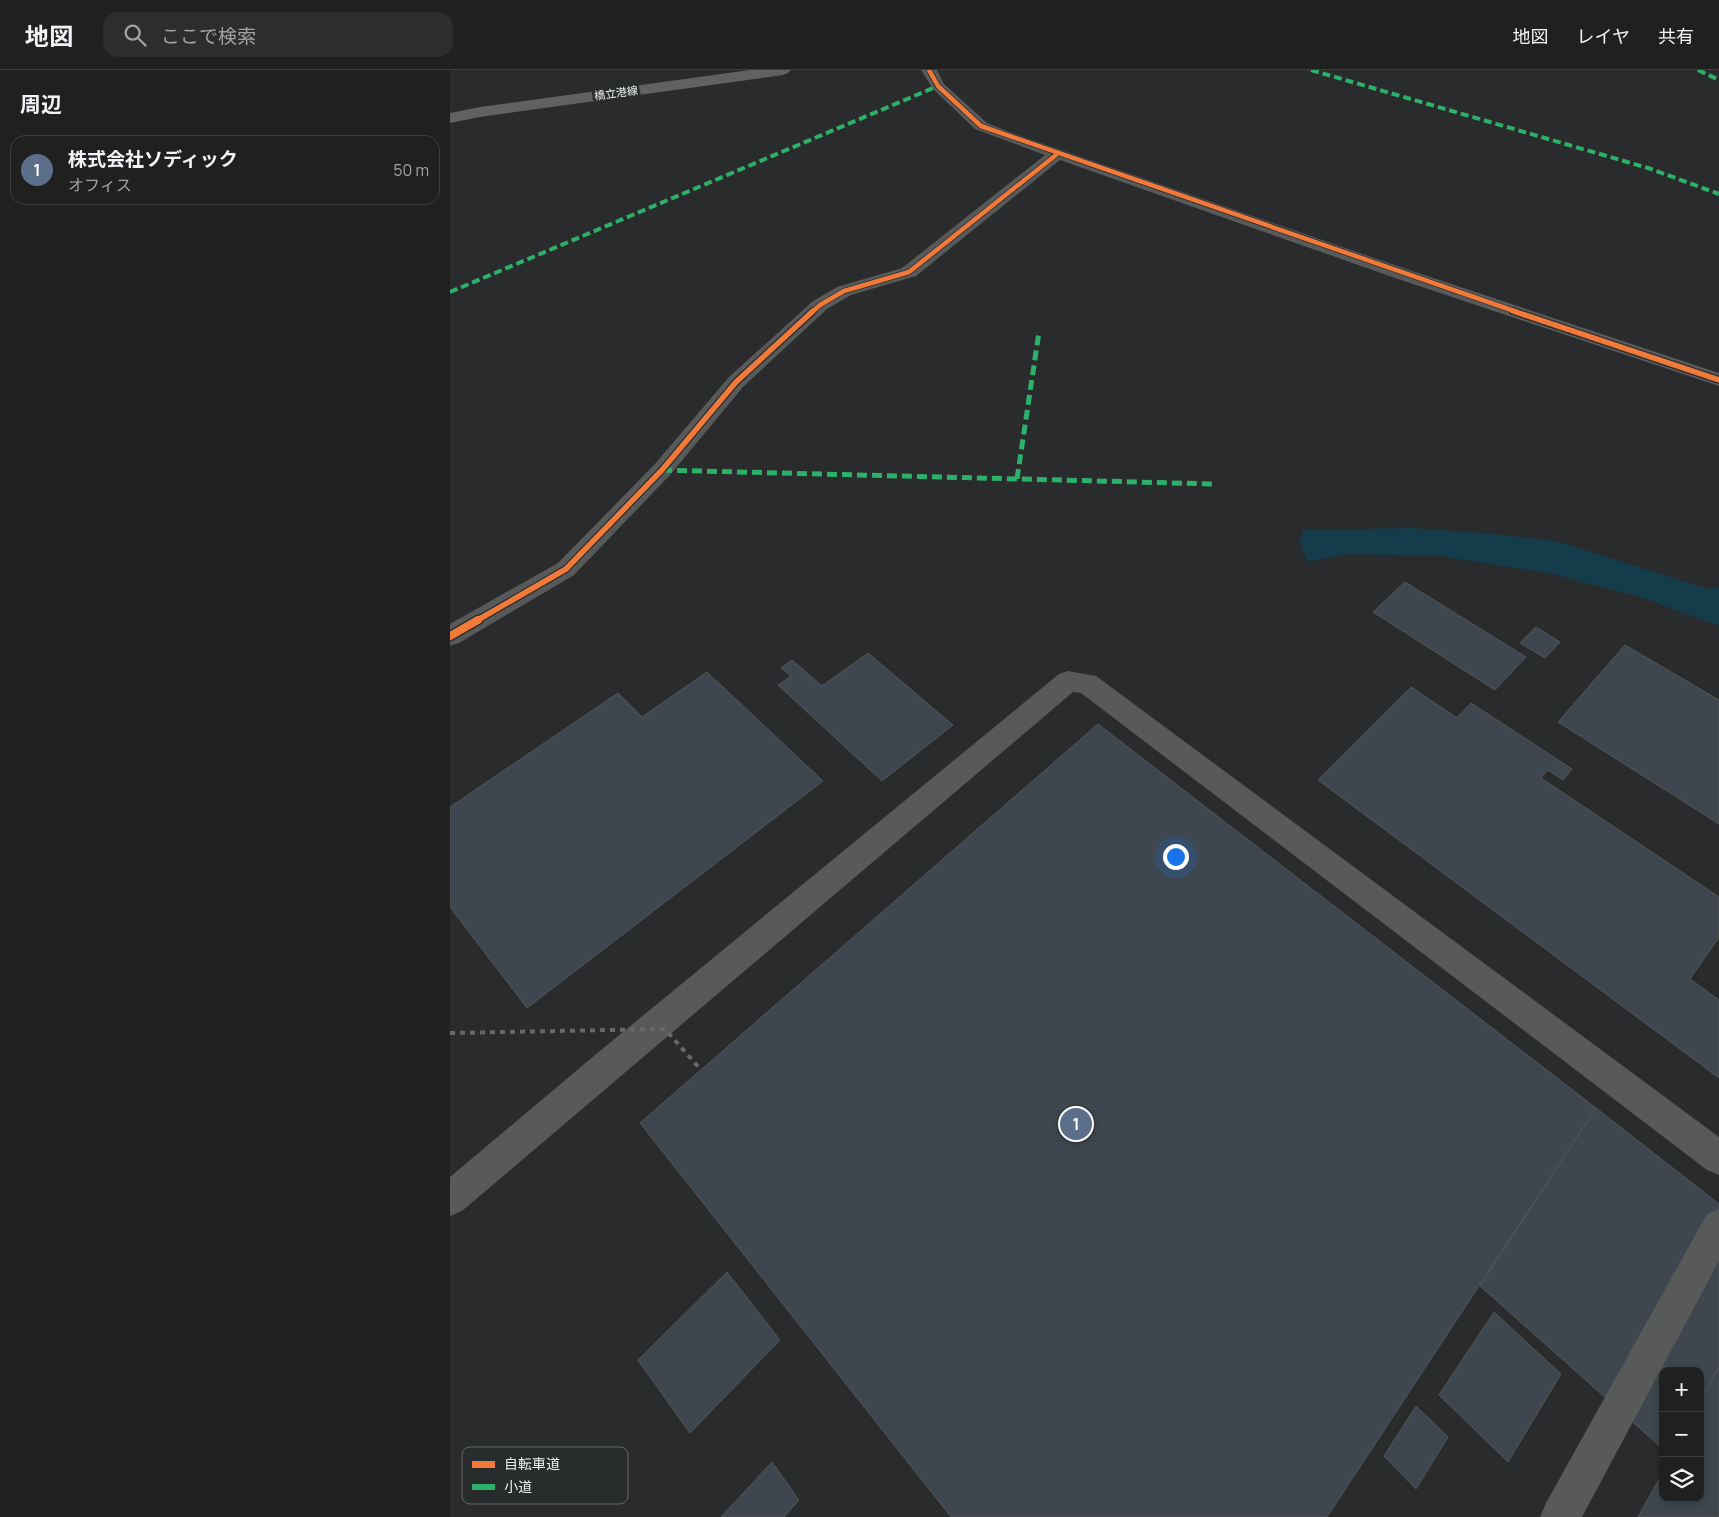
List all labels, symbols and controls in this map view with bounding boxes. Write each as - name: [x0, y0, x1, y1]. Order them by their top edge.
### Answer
- search box: [103, 12, 453, 57]
- text: 地図: [25, 19, 73, 52]
- icon: search: [121, 21, 149, 49]
- text: ここで検索: [161, 23, 256, 49]
- text: 地図: [1513, 24, 1549, 48]
- text: レイヤ: [1577, 24, 1630, 48]
- text: 共有: [1658, 24, 1694, 48]
- street label: 橋立港線: [593, 82, 639, 103]
- text: 周辺: [20, 90, 62, 118]
- text: 株式会社ソディック: [68, 146, 238, 172]
- text: 1: [33, 159, 41, 181]
- text: 50 m: [393, 159, 429, 181]
- text: オフィス: [68, 174, 132, 196]
- your location: [1163, 844, 1189, 870]
- pin: 1: [1060, 1105, 1092, 1143]
- map controls: [1659, 1367, 1704, 1502]
- button: +: [1659, 1367, 1704, 1412]
- button: −: [1659, 1412, 1704, 1457]
- legend: [462, 1447, 628, 1504]
- text: 自転車道: [504, 1454, 560, 1473]
- button: layers: [1659, 1457, 1704, 1502]
- text: 小道: [504, 1477, 532, 1496]

